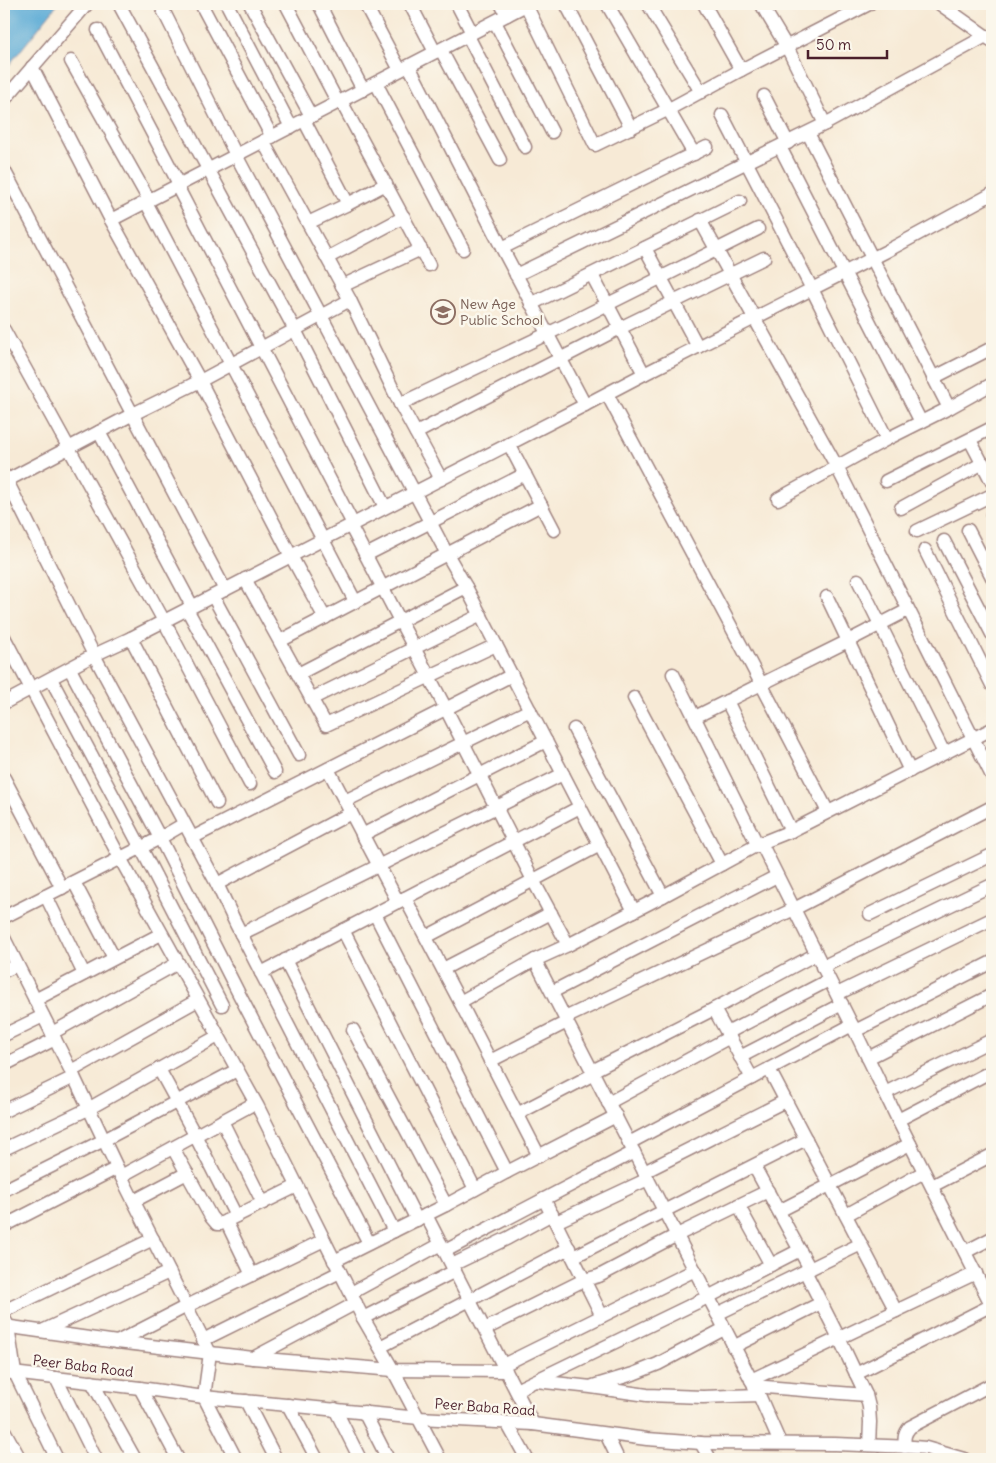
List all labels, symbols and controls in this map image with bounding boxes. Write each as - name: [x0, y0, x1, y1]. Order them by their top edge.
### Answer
- scale bar: [808, 28, 887, 60]
- text: 50 m: [816, 35, 851, 54]
- place label: New Age Public School: [460, 295, 543, 329]
- school or university icon: New Age Public School: [430, 299, 456, 325]
- street label: Peer Baba Road: [32, 1351, 134, 1381]
- street label: Peer Baba Road: [434, 1394, 536, 1420]

